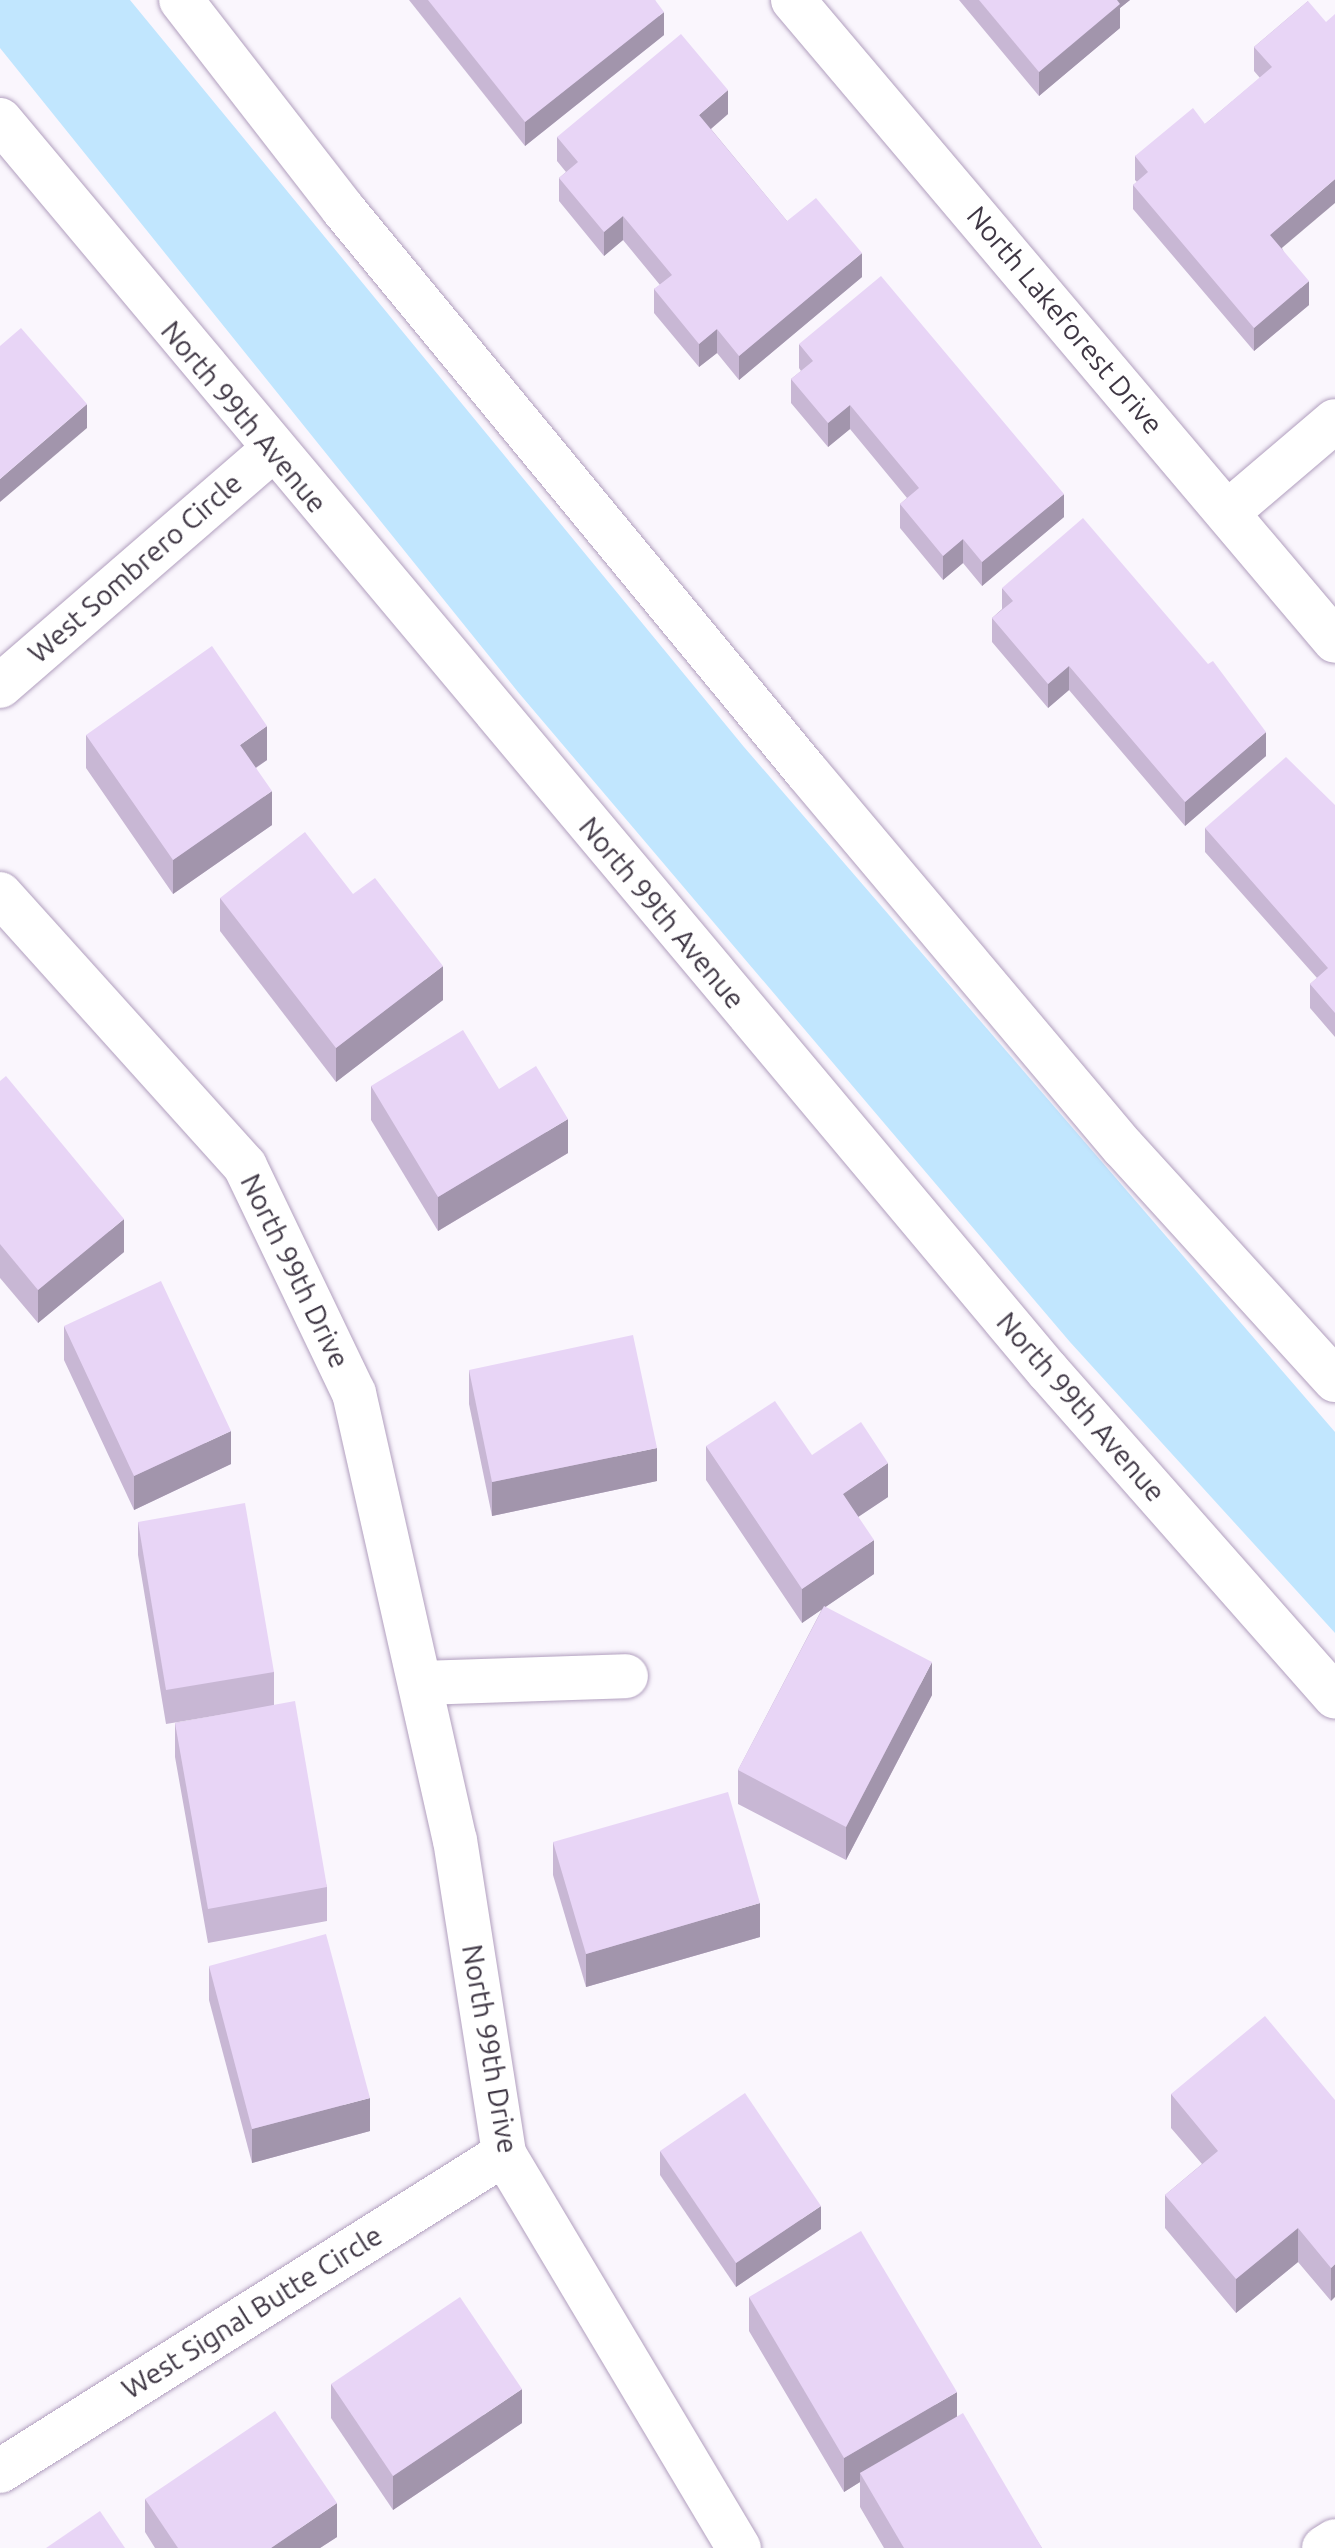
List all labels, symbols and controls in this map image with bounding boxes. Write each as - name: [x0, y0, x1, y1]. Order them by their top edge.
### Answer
- street label: North Lakeforest Drive: [960, 199, 1170, 441]
- street label: North 99th Avenue: [154, 314, 334, 520]
- street label: West Sombrero Circle: [21, 466, 249, 670]
- street label: North 99th Avenue: [572, 810, 752, 1016]
- street label: North 99th Drive: [234, 1169, 356, 1373]
- street label: North 99th Avenue: [990, 1306, 1172, 1508]
- street label: North 99th Drive: [455, 1942, 525, 2156]
- street label: West Signal Butte Circle: [116, 2218, 388, 2406]

